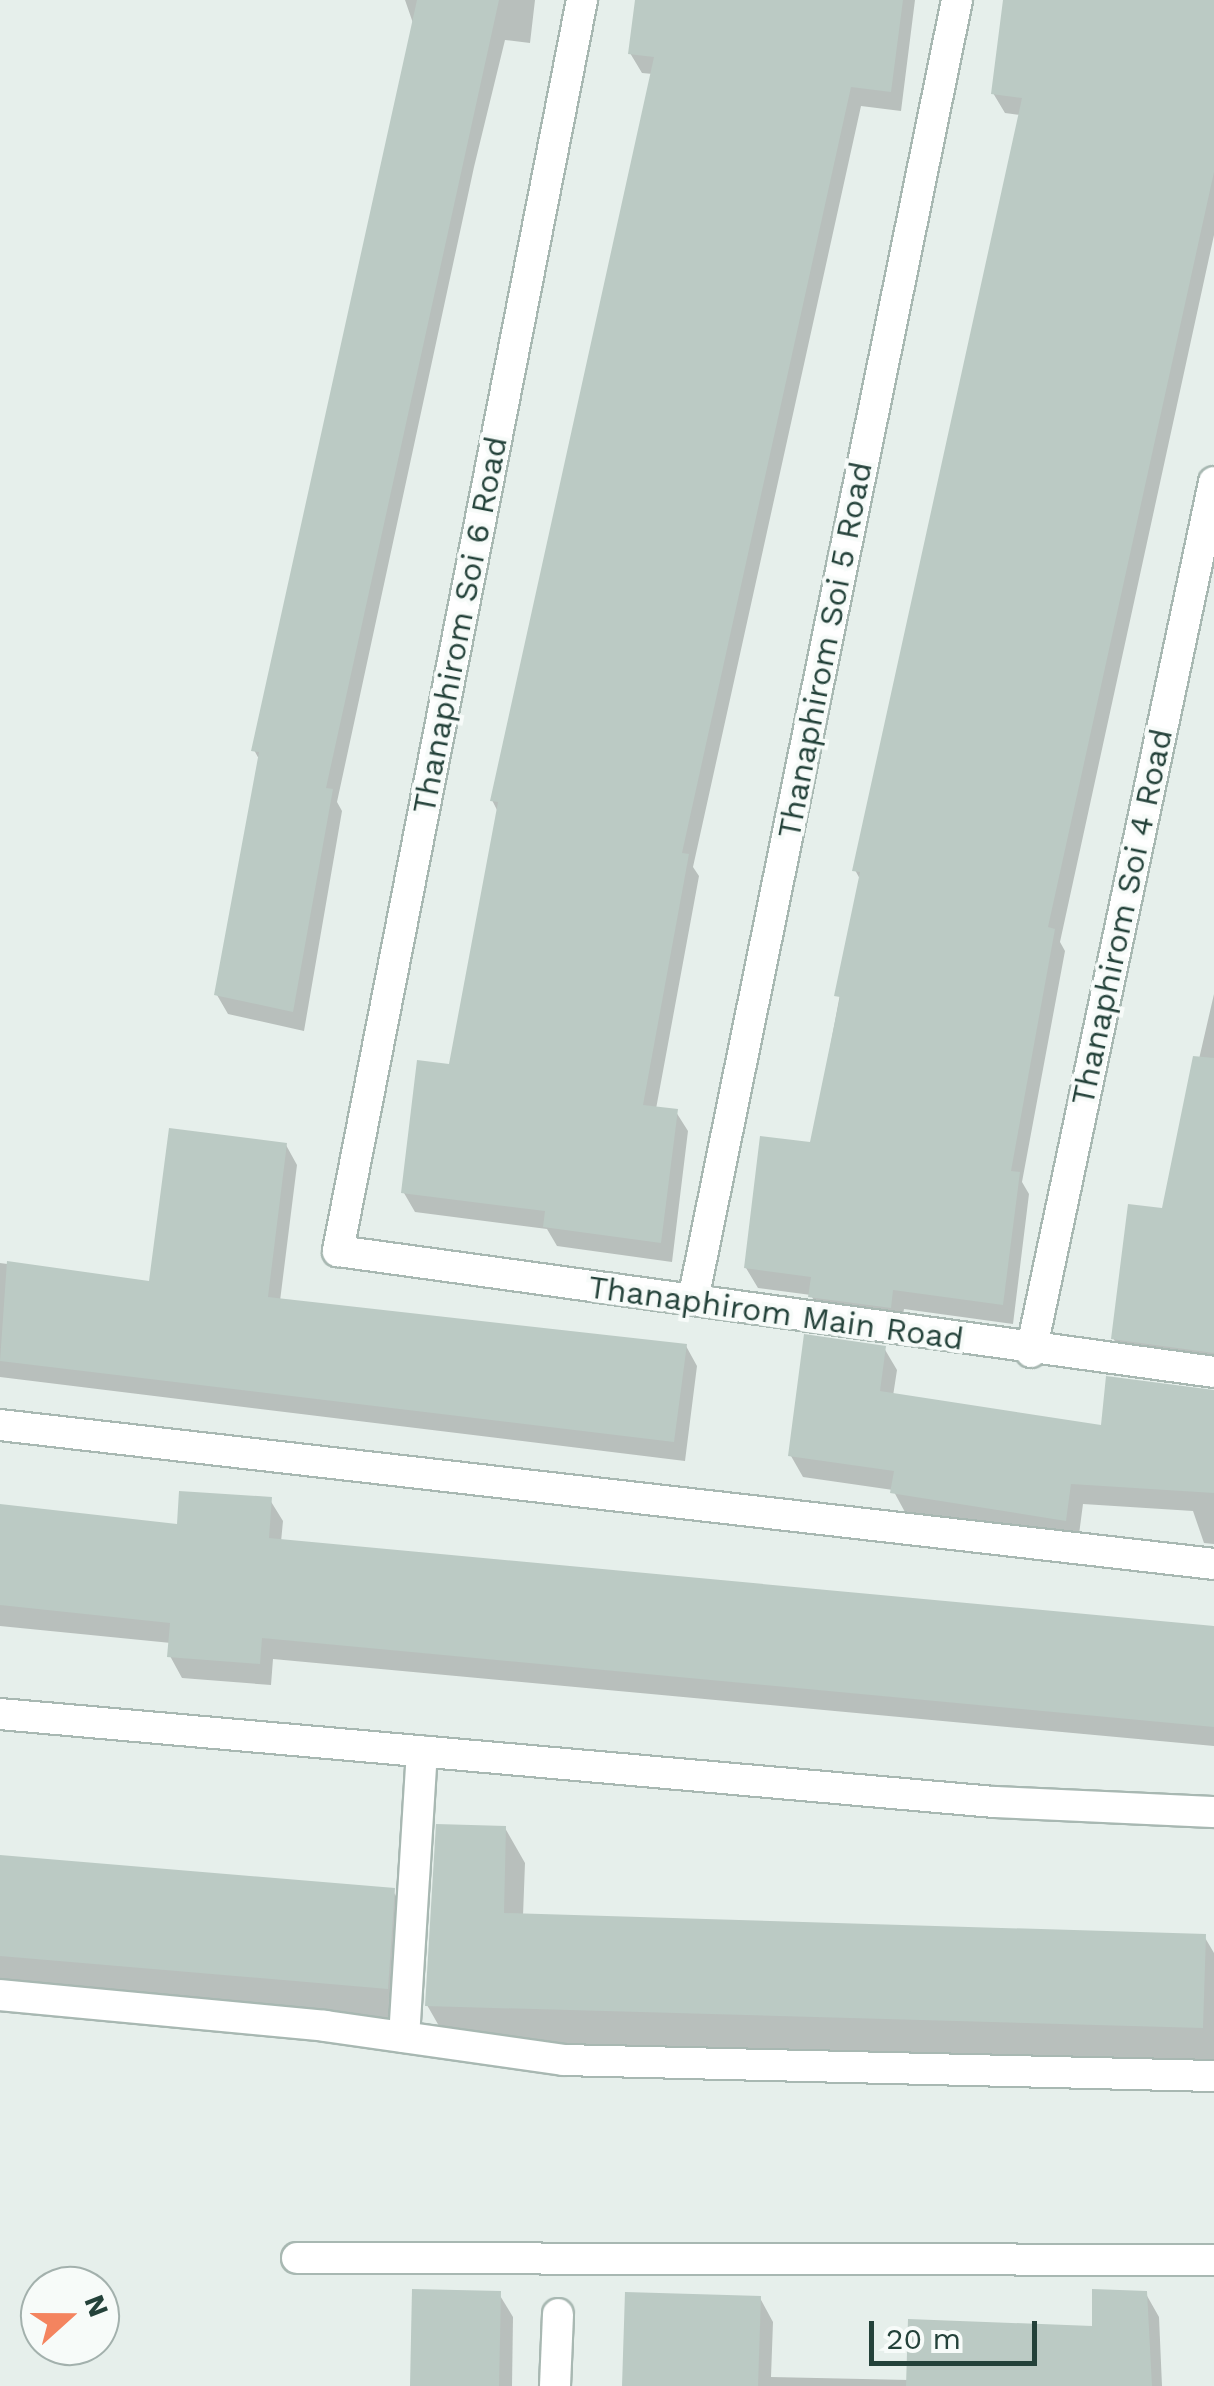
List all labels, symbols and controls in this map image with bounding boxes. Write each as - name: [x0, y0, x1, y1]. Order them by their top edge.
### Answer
- street label: Thanaphirom Soi 6 Road: [405, 433, 515, 817]
- street label: Thanaphirom Soi 5 Road: [770, 458, 880, 842]
- street label: Thanaphirom Soi 4 Road: [1063, 725, 1181, 1109]
- street label: Thanaphirom Main Road: [586, 1268, 966, 1358]
- north arrow: [20, 2266, 120, 2366]
- text: N: [77, 2290, 116, 2321]
- scale bar: [874, 2301, 1042, 2363]
- text: 20 m: [886, 2321, 961, 2356]

